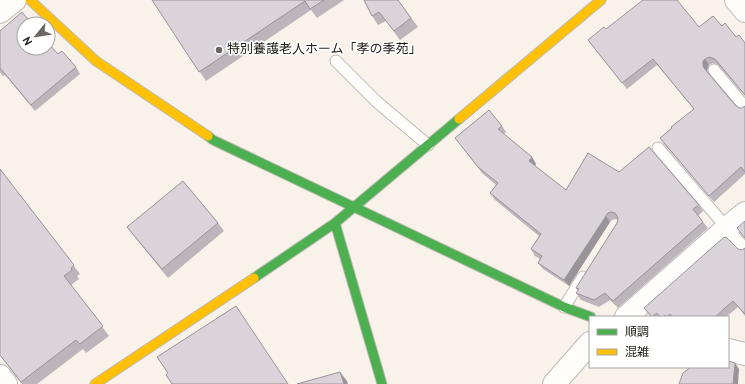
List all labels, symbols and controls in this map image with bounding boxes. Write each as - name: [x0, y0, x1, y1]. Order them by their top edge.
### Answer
- north arrow: [16, 16, 56, 56]
- text: N: [20, 34, 36, 47]
- place label: 特別養護老人ホーム「孝の季苑」: [227, 41, 422, 58]
- marker: 特別養護老人ホーム「孝の季苑」: [214, 45, 224, 55]
- legend: [589, 316, 729, 368]
- text: 順調: [625, 325, 649, 341]
- text: 混雑: [625, 345, 649, 361]

